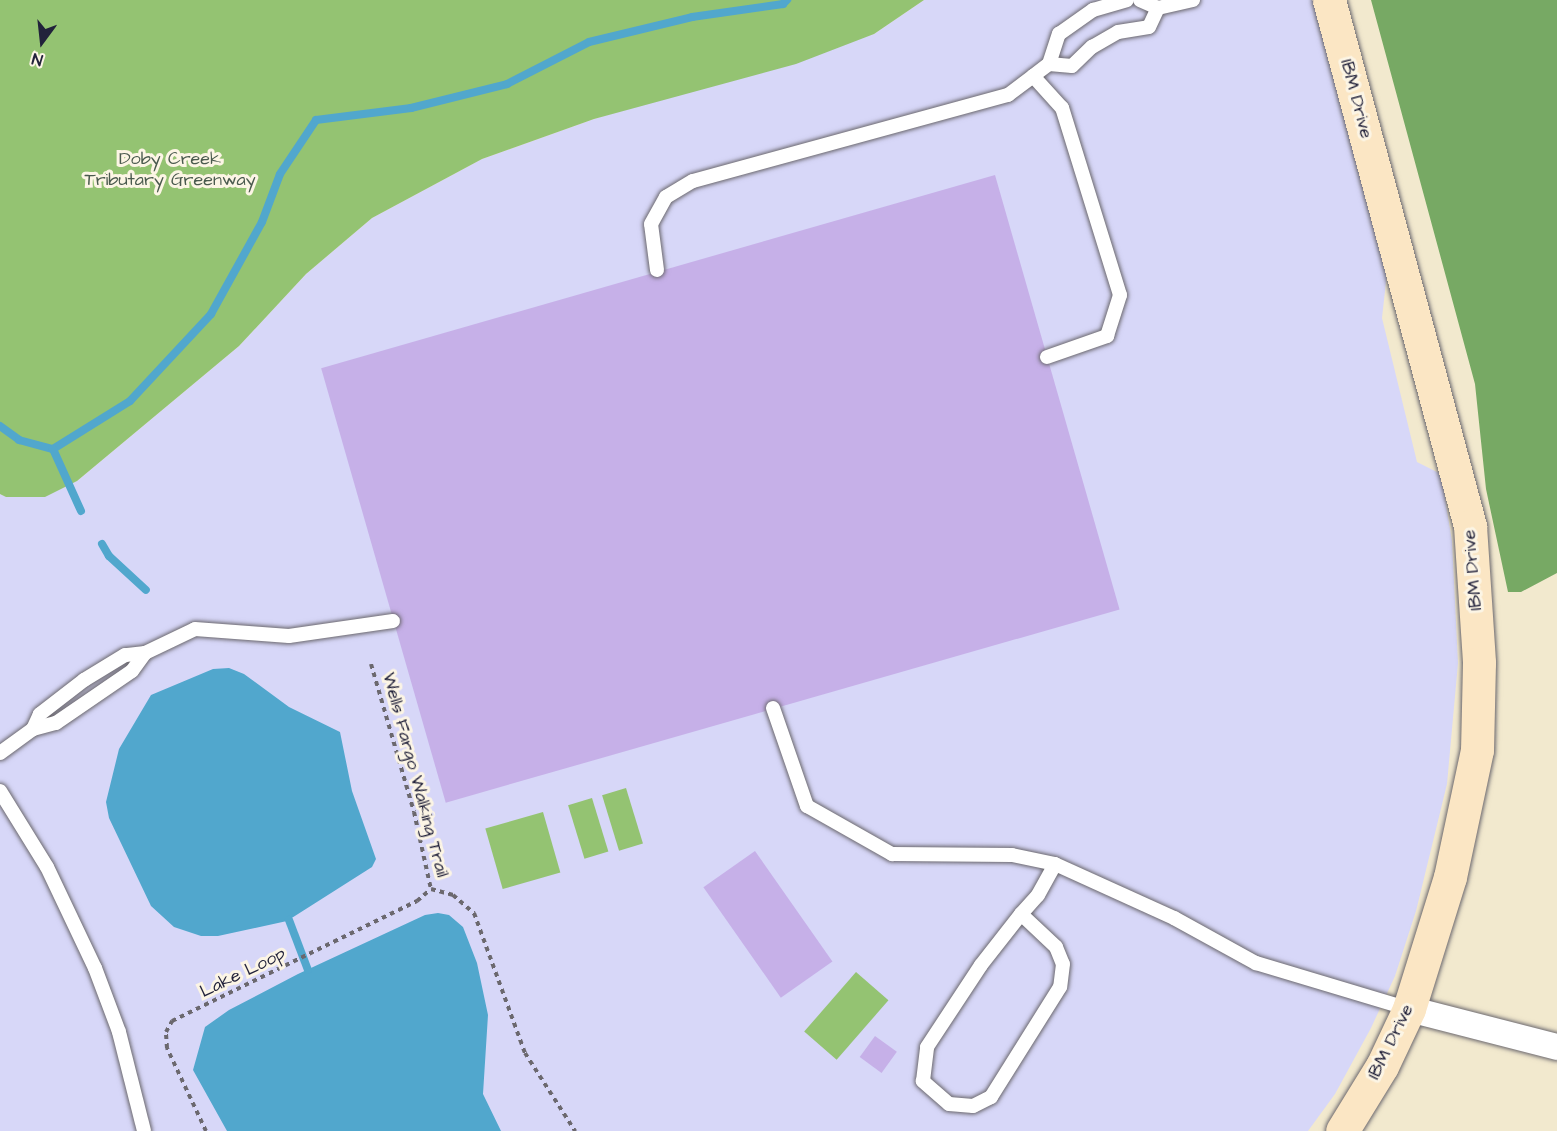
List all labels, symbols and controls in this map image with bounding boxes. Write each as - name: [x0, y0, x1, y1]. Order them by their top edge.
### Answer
- north arrow: [12, 12, 72, 72]
- text: N: [30, 47, 45, 71]
- street label: IBM Drive: [1335, 57, 1377, 141]
- park label: Doby Creek Tributary Greenway: [84, 149, 256, 192]
- street label: IBM Drive: [1459, 529, 1487, 611]
- street label: Wells Fargo Walking Trail: [377, 670, 453, 880]
- street label: Lake Loop: [197, 943, 289, 1003]
- street label: IBM Drive: [1364, 1001, 1418, 1083]

